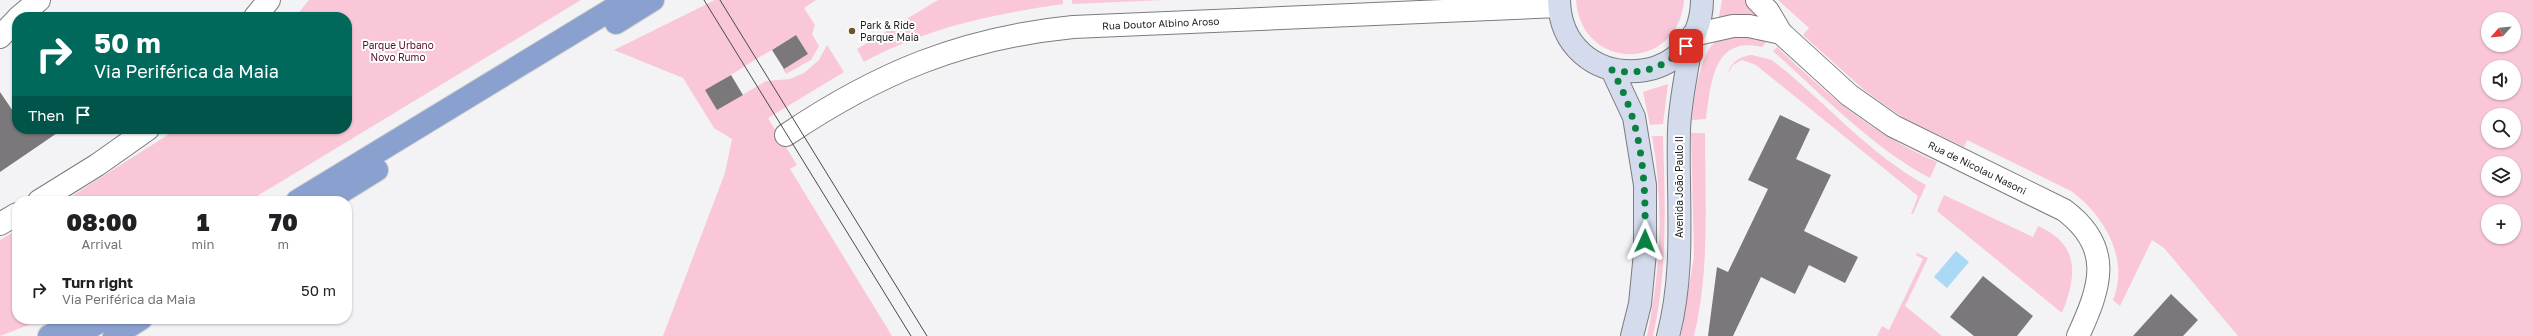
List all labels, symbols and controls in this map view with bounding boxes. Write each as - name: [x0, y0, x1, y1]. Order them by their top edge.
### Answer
- north arrow: [2481, 12, 2521, 52]
- map controls: [2481, 12, 2521, 244]
- street label: Rua Doutor Albino Aroso: [1102, 15, 1220, 32]
- place label: Park & Ride Parque Maia: [860, 19, 919, 43]
- text: 50 m: [94, 26, 161, 59]
- marker: Park & Ride Parque Maia: [847, 26, 857, 36]
- icon: right: [28, 28, 80, 80]
- pin: [1669, 29, 1703, 63]
- icon: arrive: [1675, 35, 1697, 57]
- park label: Parque Urbano Novo Rumo: [362, 39, 434, 63]
- text: Via Periférica da Maia: [94, 60, 279, 82]
- button: sound: [2481, 60, 2521, 100]
- icon: arrive: [72, 104, 94, 126]
- text: Then: [28, 106, 64, 124]
- button: search: [2481, 108, 2521, 148]
- street label: Avenida João Paulo II: [1673, 136, 1685, 238]
- street label: Rua de Nicolau Nasoni: [1926, 138, 2028, 197]
- button: layers: [2481, 156, 2521, 196]
- button: +: [2481, 204, 2521, 244]
- text: 08:00: [66, 207, 137, 236]
- text: 1: [197, 207, 209, 236]
- text: 70: [269, 207, 298, 236]
- position arrow: [1624, 220, 1666, 262]
- text: Arrival: [81, 236, 122, 252]
- text: min: [192, 236, 215, 252]
- text: m: [278, 236, 289, 252]
- text: Turn right: [62, 273, 133, 291]
- icon: right: [28, 279, 50, 301]
- text: 50 m: [301, 281, 336, 299]
- text: Via Periférica da Maia: [62, 291, 196, 307]

